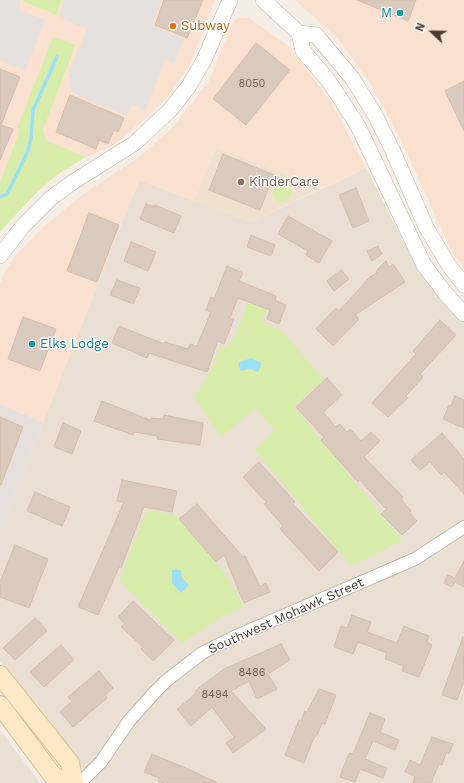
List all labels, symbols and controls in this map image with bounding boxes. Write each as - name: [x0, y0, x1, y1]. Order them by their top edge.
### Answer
- place label: M: [381, 5, 392, 21]
- marker: M: [395, 8, 405, 18]
- north arrow: [412, 12, 452, 52]
- place label: Subway: [181, 18, 230, 34]
- marker: Subway: [168, 21, 178, 31]
- text: N: [413, 21, 428, 34]
- house number: 8050: [239, 77, 265, 91]
- place label: KinderCare: [249, 174, 319, 190]
- marker: KinderCare: [236, 177, 246, 187]
- place label: Elks Lodge: [40, 336, 109, 352]
- marker: Elks Lodge: [27, 339, 37, 349]
- street label: Southwest Mohawk Street: [206, 575, 366, 657]
- house number: 8486: [239, 666, 265, 680]
- house number: 8494: [201, 688, 229, 702]

